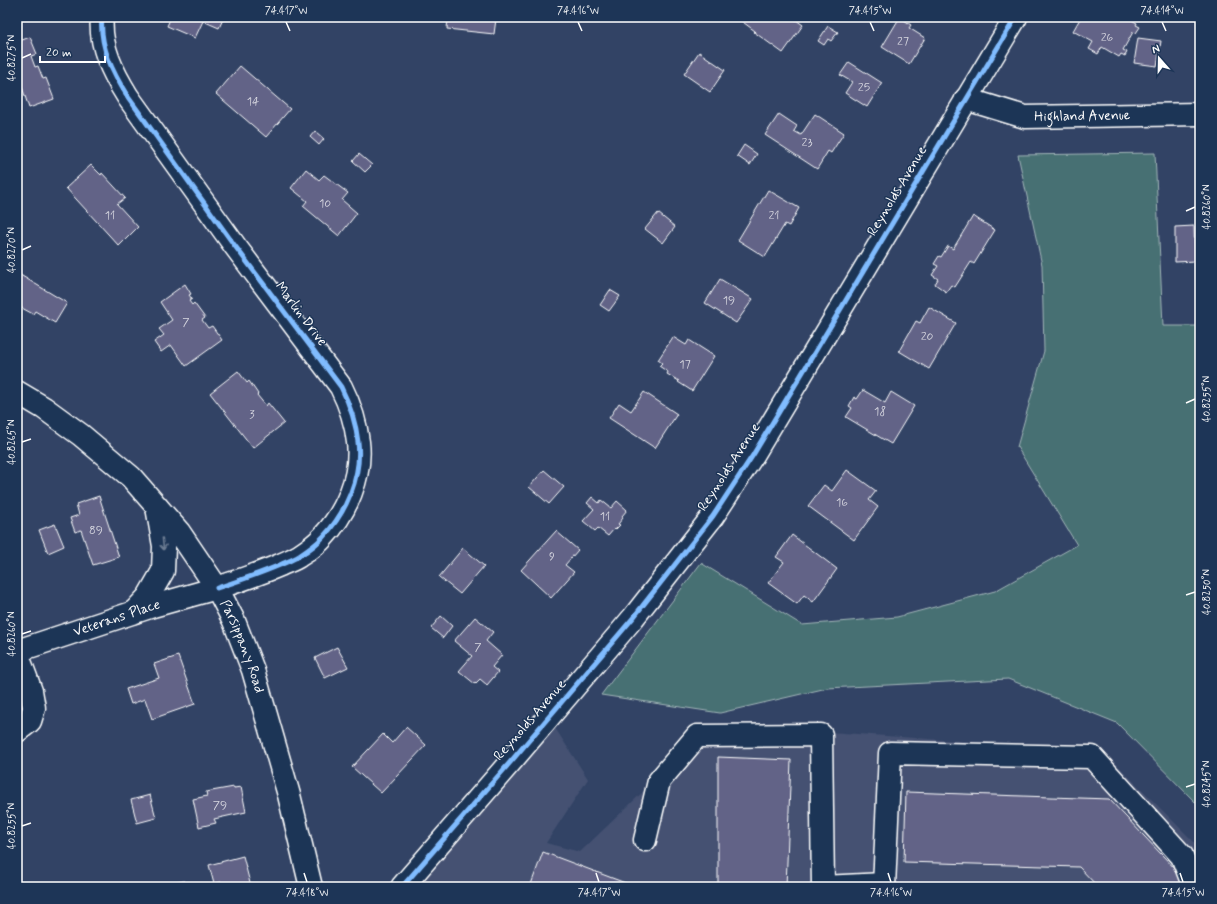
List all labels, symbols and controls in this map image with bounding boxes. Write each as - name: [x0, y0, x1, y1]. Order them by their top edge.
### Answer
- text: 74.417°W: [265, 4, 307, 18]
- text: 74.416°W: [557, 4, 599, 18]
- text: 74.415°W: [849, 4, 891, 18]
- text: 74.414°W: [1141, 4, 1183, 18]
- house number: 26: [1101, 30, 1114, 46]
- text: 40.8275°N: [5, 34, 19, 81]
- house number: 27: [897, 34, 909, 50]
- scale bar: [40, 38, 105, 64]
- north arrow: [1139, 38, 1179, 78]
- text: N: [1150, 42, 1162, 57]
- text: 20 m: [46, 45, 72, 61]
- house number: 25: [858, 80, 870, 96]
- house number: 14: [247, 94, 259, 110]
- street label: Highland Avenue: [1034, 106, 1131, 128]
- house number: 23: [802, 135, 812, 151]
- street label: Reynolds Avenue: [863, 143, 931, 239]
- text: 40.8260°N: [1200, 184, 1214, 230]
- house number: 10: [319, 196, 331, 212]
- house number: 11: [105, 208, 115, 224]
- house number: 21: [768, 208, 780, 224]
- text: 40.8270°N: [5, 227, 19, 273]
- street label: Marlin Drive: [271, 278, 331, 350]
- house number: 19: [723, 293, 735, 309]
- house number: 7: [182, 315, 190, 331]
- house number: 20: [921, 329, 934, 345]
- house number: 17: [679, 357, 691, 373]
- text: 40.8255°N: [1200, 375, 1214, 422]
- house number: 18: [874, 404, 886, 420]
- house number: 3: [249, 407, 255, 423]
- text: 40.8265°N: [5, 419, 19, 465]
- street label: Reynolds Avenue: [694, 419, 764, 515]
- house number: 16: [836, 495, 848, 511]
- house number: 11: [600, 509, 610, 525]
- house number: 89: [89, 523, 103, 539]
- one-way arrow: [159, 537, 167, 550]
- house number: 9: [549, 549, 555, 565]
- text: 40.8250°N: [1200, 569, 1214, 615]
- street label: Veterans Place: [71, 595, 162, 641]
- street label: Parsippany Road: [216, 597, 268, 695]
- text: 40.8260°N: [5, 611, 19, 657]
- house number: 7: [474, 640, 482, 656]
- street label: Reynolds Avenue: [490, 675, 570, 764]
- text: 40.8245°N: [1200, 760, 1214, 807]
- house number: 79: [213, 798, 227, 814]
- text: 40.8255°N: [5, 802, 19, 849]
- text: 74.418°W: [286, 886, 328, 900]
- text: 74.417°W: [578, 886, 620, 900]
- text: 74.416°W: [870, 886, 912, 900]
- text: 74.415°W: [1162, 886, 1204, 900]

